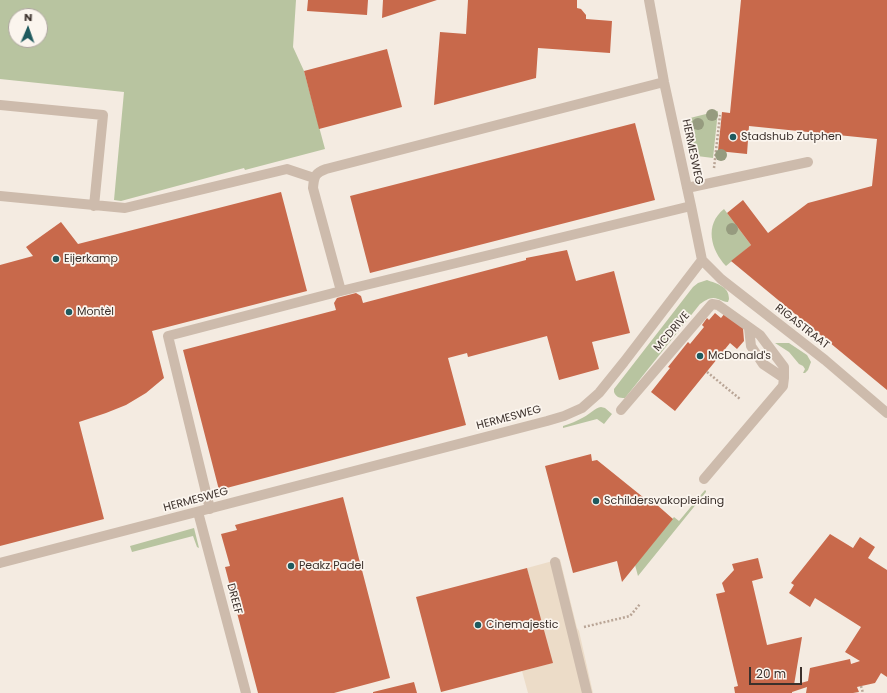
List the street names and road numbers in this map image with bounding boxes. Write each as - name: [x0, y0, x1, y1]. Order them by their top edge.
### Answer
- street label: HERMESWEG: [679, 118, 705, 186]
- street label: RIGASTRAAT: [772, 302, 832, 352]
- street label: MCDRIVE: [651, 309, 693, 355]
- street label: HERMESWEG: [475, 403, 543, 433]
- street label: HERMESWEG: [162, 485, 230, 515]
- street label: DREEF: [224, 582, 244, 616]

